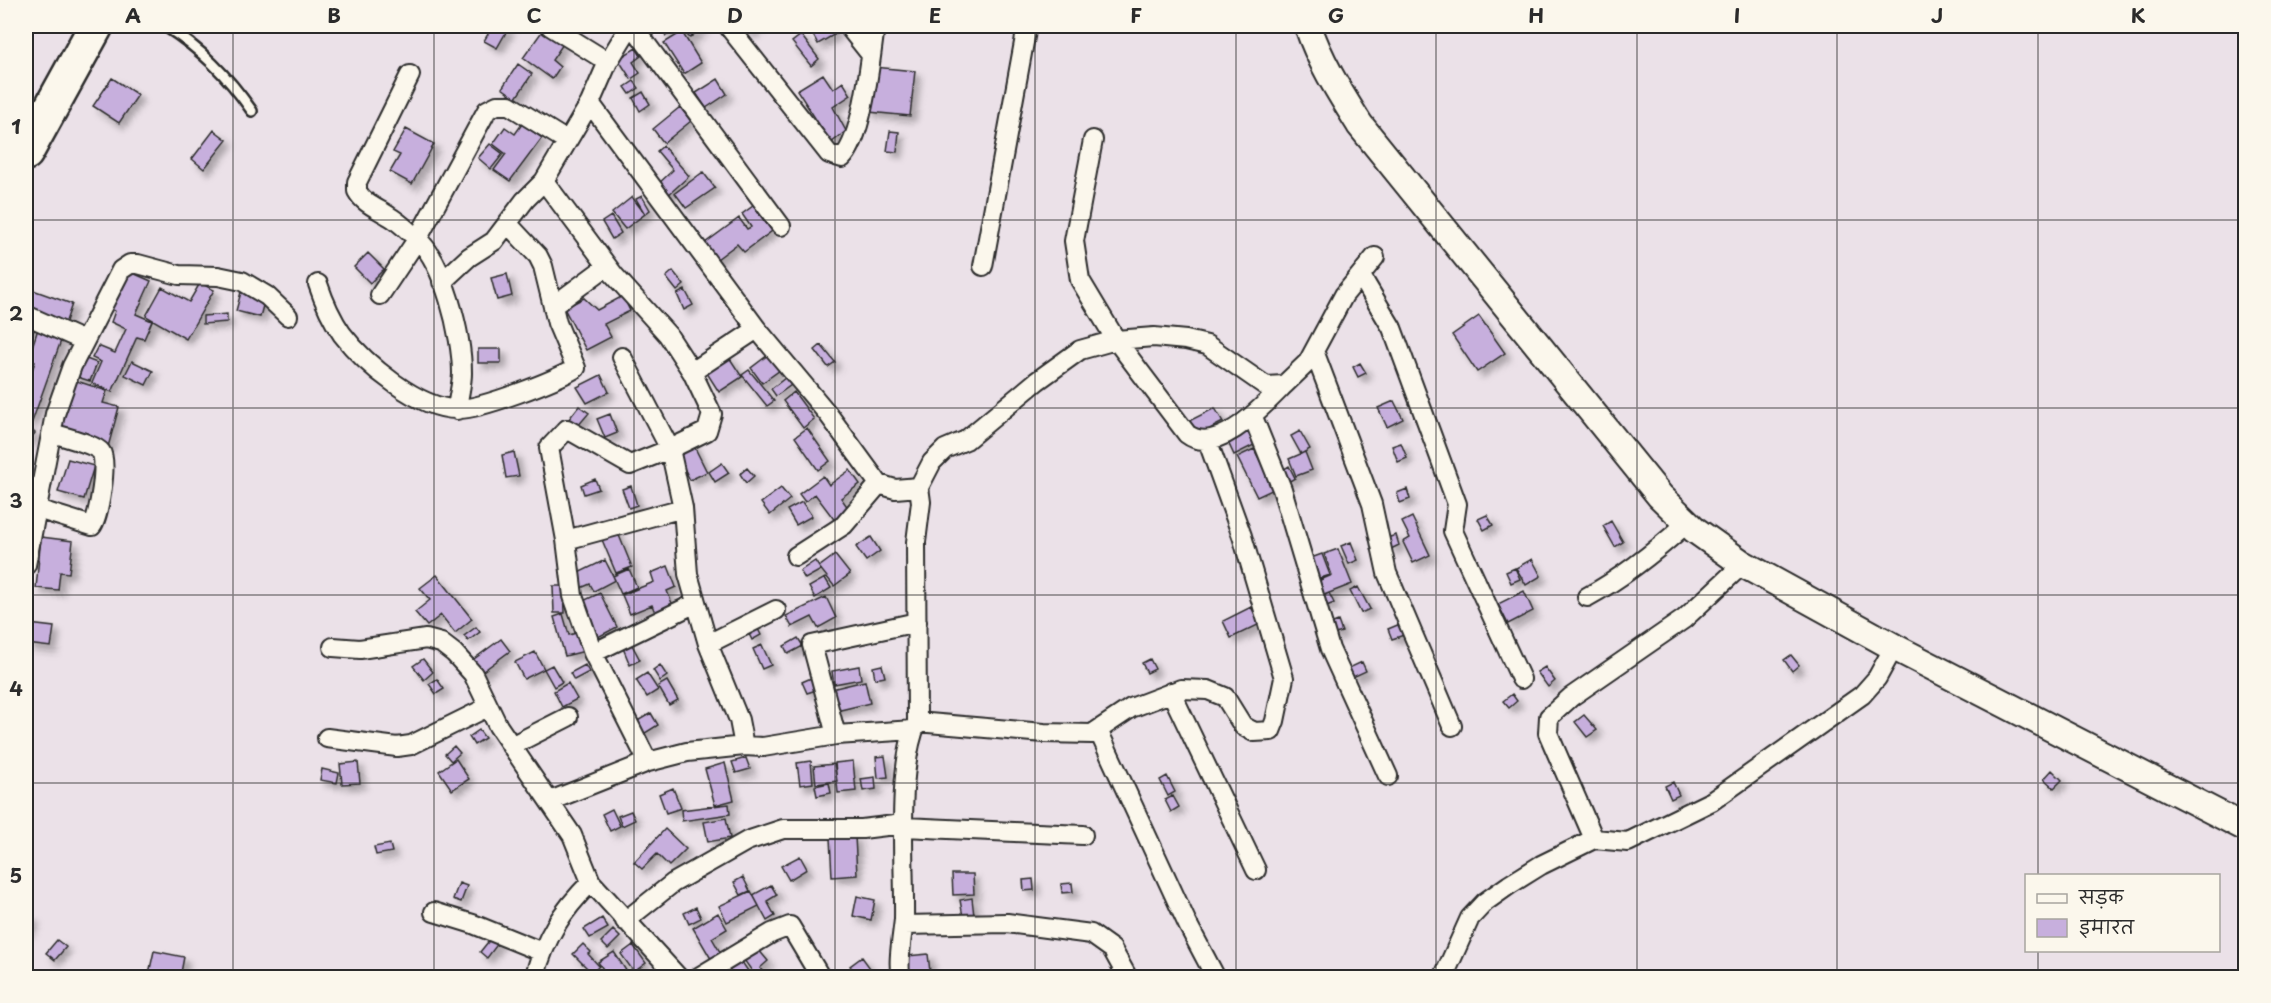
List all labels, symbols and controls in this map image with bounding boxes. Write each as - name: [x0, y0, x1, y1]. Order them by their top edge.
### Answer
- text: A: [125, 0, 141, 30]
- text: B: [327, 0, 341, 30]
- text: C: [526, 0, 542, 30]
- text: D: [727, 0, 743, 30]
- text: E: [929, 0, 941, 30]
- text: F: [1130, 0, 1142, 30]
- text: G: [1328, 0, 1344, 30]
- text: H: [1528, 0, 1544, 30]
- text: I: [1734, 0, 1740, 30]
- text: J: [1931, 0, 1943, 30]
- text: K: [2131, 0, 2146, 30]
- text: 1: [11, 111, 21, 141]
- text: 2: [9, 298, 23, 328]
- text: 3: [9, 485, 23, 515]
- text: 4: [9, 673, 23, 703]
- text: 5: [10, 860, 22, 890]
- legend: [2025, 874, 2220, 952]
- text: सड़क: [2078, 883, 2124, 910]
- text: इमारत: [2079, 913, 2135, 940]

